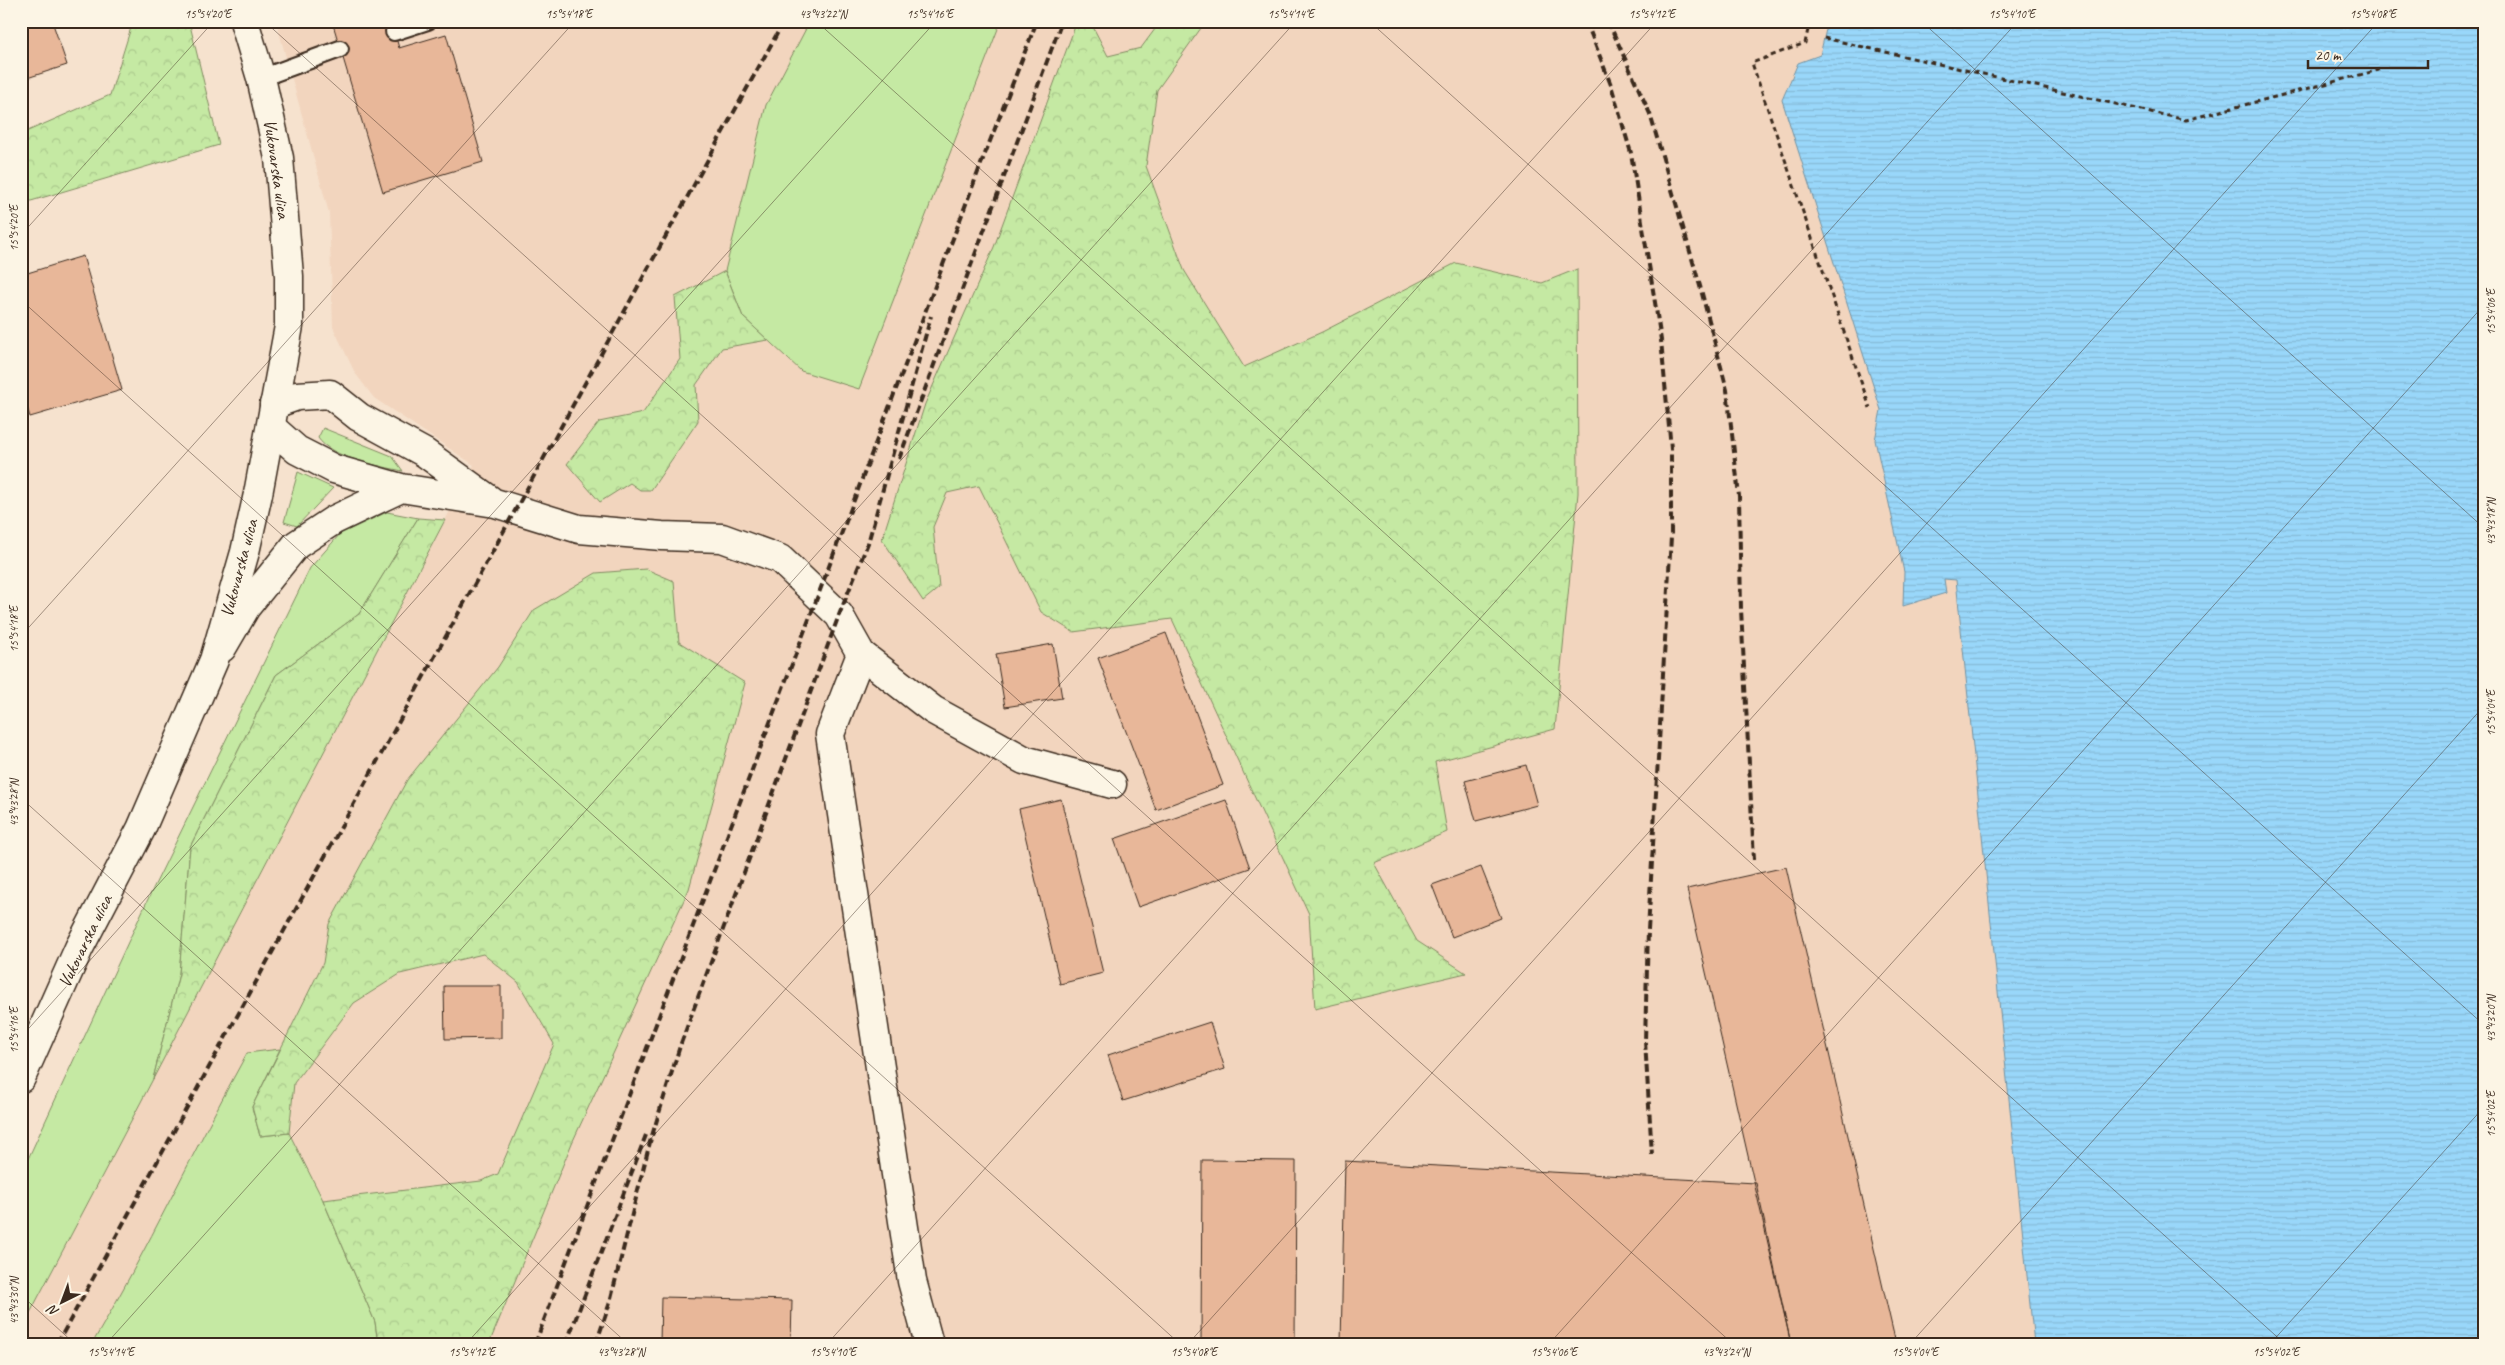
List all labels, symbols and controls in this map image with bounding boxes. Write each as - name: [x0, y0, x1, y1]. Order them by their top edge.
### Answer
- text: 15°54'20"E: [185, 6, 233, 22]
- text: 15°54'18"E: [546, 6, 594, 22]
- text: 43°43'22"N: [799, 6, 848, 22]
- text: 15°54'16"E: [907, 6, 955, 22]
- text: 15°54'14"E: [1268, 6, 1316, 22]
- text: 15°54'12"E: [1629, 6, 1677, 22]
- text: 15°54'10"E: [1989, 6, 2037, 22]
- text: 15°54'08"E: [2350, 6, 2398, 22]
- scale bar: [2308, 38, 2428, 70]
- text: 20 m: [2315, 46, 2342, 65]
- street label: Vukovarska ulica: [259, 118, 295, 221]
- text: 15°54'20"E: [6, 203, 22, 251]
- text: 15°54'06"E: [2483, 287, 2499, 335]
- text: 43°43'18"N: [2483, 497, 2499, 546]
- street label: Vukovarska ulica: [215, 516, 263, 619]
- text: 15°54'18"E: [6, 604, 22, 652]
- text: 15°54'04"E: [2483, 688, 2499, 736]
- text: 43°43'28"N: [6, 778, 22, 827]
- street label: Vukovarska ulica: [53, 890, 117, 991]
- text: 43°43'20"N: [2483, 994, 2499, 1043]
- text: 15°54'16"E: [6, 1005, 22, 1053]
- text: 15°54'02"E: [2483, 1089, 2499, 1137]
- text: 43°43'30"N: [6, 1276, 22, 1325]
- north arrow: [38, 1278, 88, 1328]
- text: N: [43, 1301, 63, 1321]
- text: 15°54'14"E: [88, 1344, 136, 1360]
- text: 15°54'12"E: [449, 1344, 497, 1360]
- text: 43°43'28"N: [597, 1344, 646, 1360]
- text: 15°54'10"E: [810, 1344, 858, 1360]
- text: 15°54'08"E: [1171, 1344, 1219, 1360]
- text: 15°54'06"E: [1531, 1344, 1579, 1360]
- text: 43°43'24"N: [1702, 1344, 1751, 1360]
- text: 15°54'04"E: [1892, 1344, 1940, 1360]
- text: 15°54'02"E: [2253, 1344, 2301, 1360]

